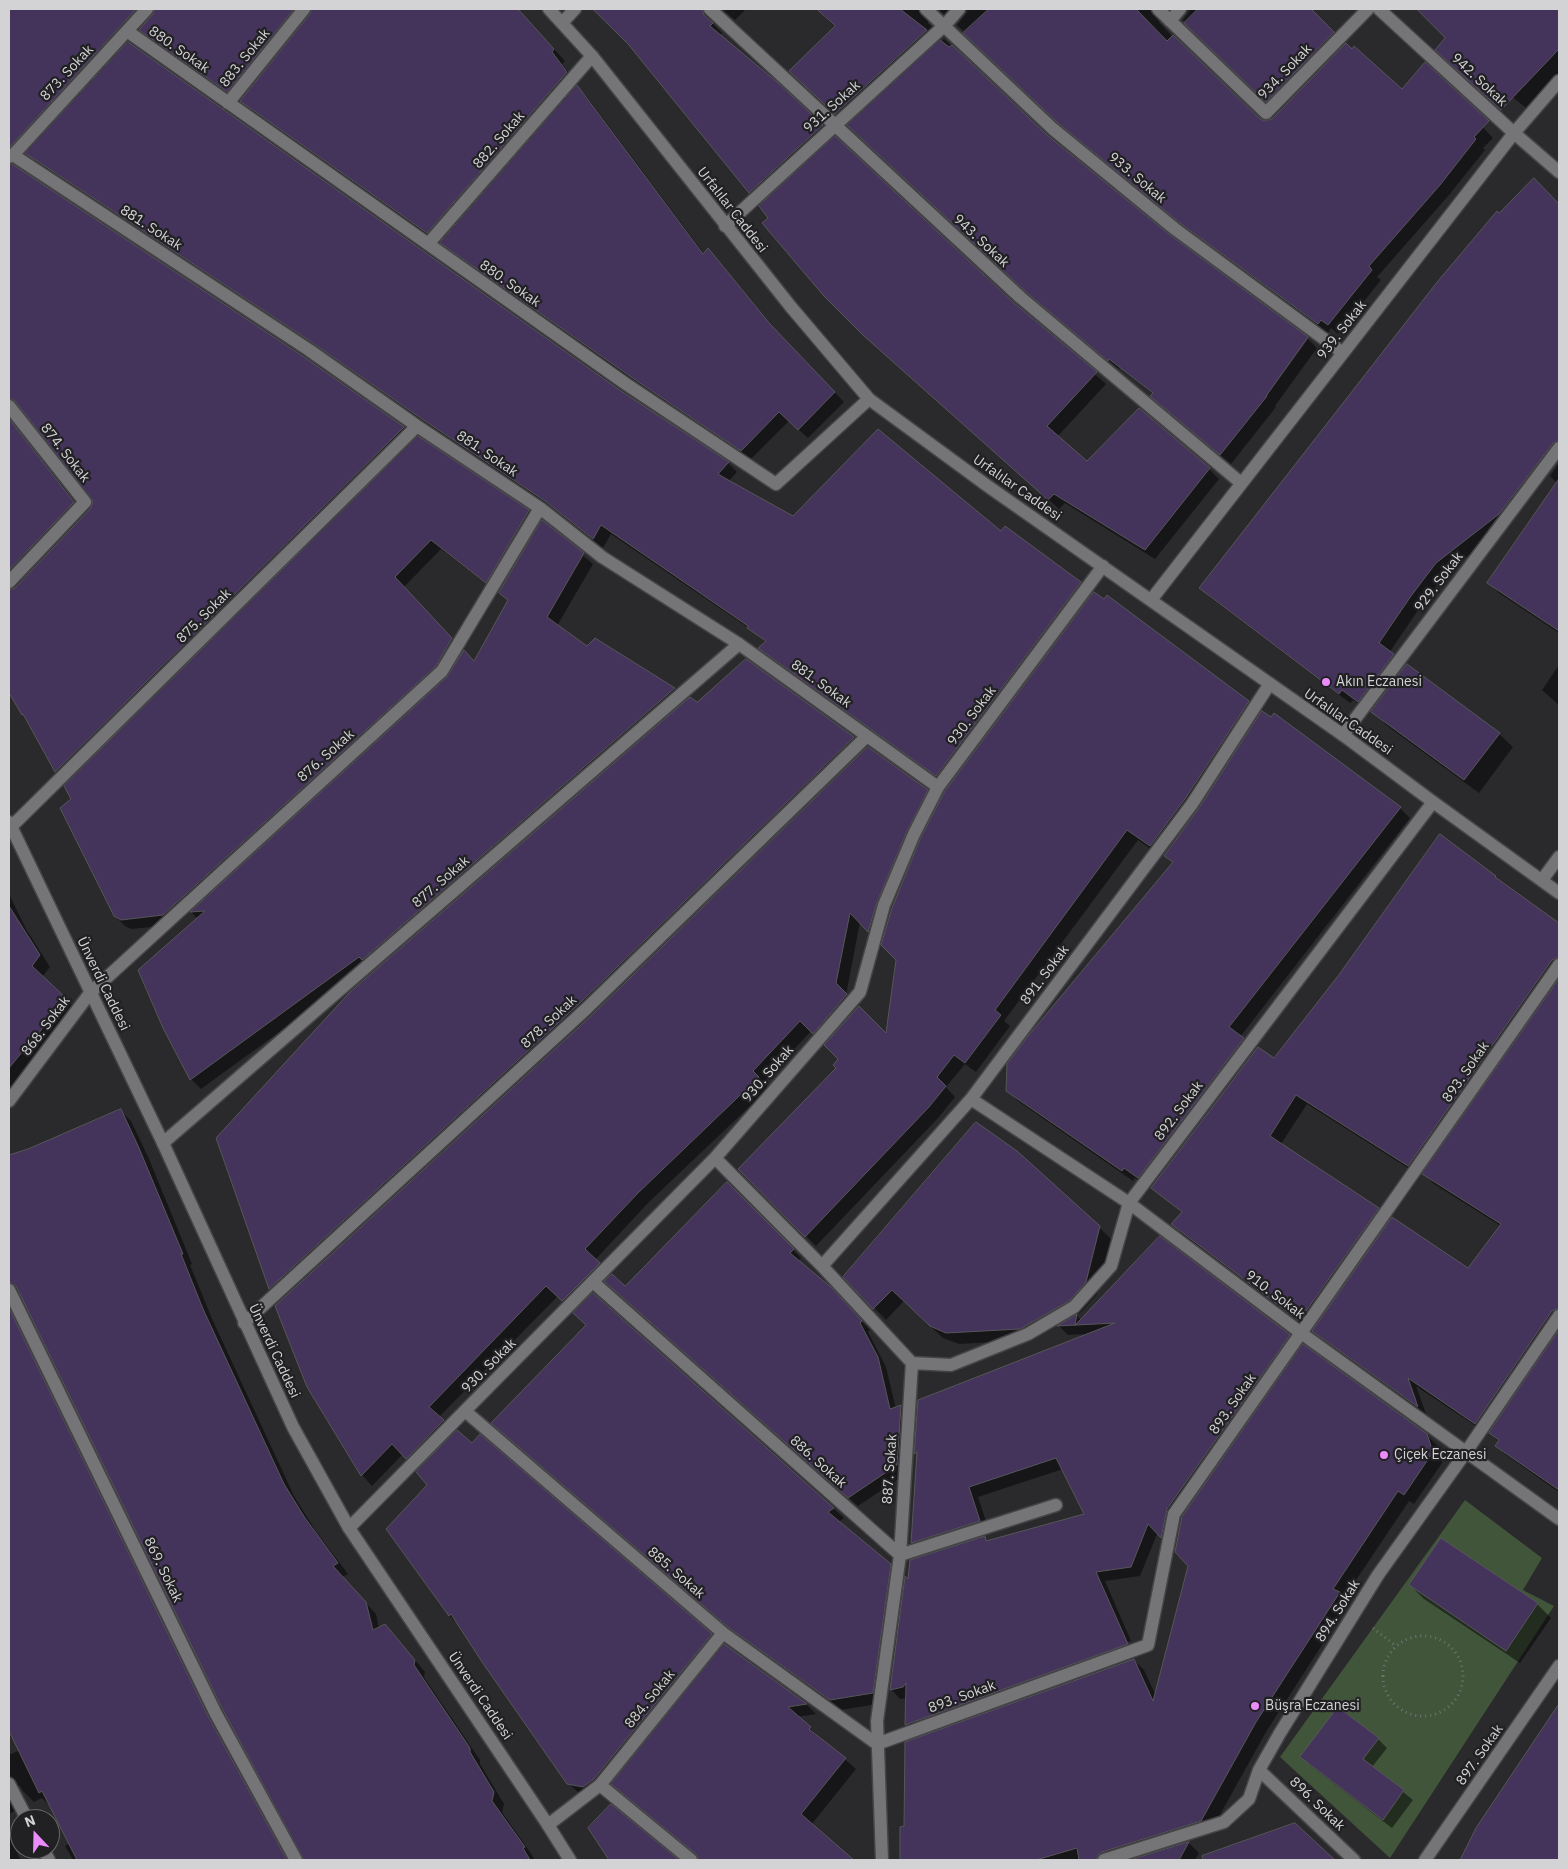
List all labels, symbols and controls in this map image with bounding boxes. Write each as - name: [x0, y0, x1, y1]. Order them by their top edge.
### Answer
- street label: 880. Sokak: [145, 23, 213, 77]
- street label: 883. Sokak: [216, 25, 274, 91]
- street label: 934. Sokak: [1254, 41, 1316, 103]
- street label: 873. Sokak: [37, 42, 97, 104]
- street label: 942. Sokak: [1448, 50, 1510, 110]
- street label: 931. Sokak: [800, 77, 864, 137]
- street label: 882. Sokak: [470, 108, 528, 172]
- street label: 933. Sokak: [1105, 149, 1169, 207]
- street label: Urfalılar Caddesi: [693, 164, 771, 256]
- street label: 881. Sokak: [117, 202, 185, 254]
- street label: 943. Sokak: [950, 211, 1012, 271]
- street label: 880. Sokak: [476, 257, 544, 311]
- street label: 939. Sokak: [1314, 297, 1370, 363]
- street label: 874. Sokak: [37, 420, 93, 486]
- street label: 881. Sokak: [453, 427, 521, 481]
- street label: Urfalılar Caddesi: [970, 451, 1064, 525]
- street label: 929. Sokak: [1411, 549, 1467, 615]
- street label: 875. Sokak: [173, 585, 235, 647]
- street label: 881. Sokak: [788, 657, 854, 711]
- place label: Akın Eczanesi: [1336, 674, 1422, 690]
- marker: Akın Eczanesi: [1320, 676, 1332, 688]
- street label: 930. Sokak: [944, 683, 1000, 749]
- street label: Urfalılar Caddesi: [1301, 685, 1395, 759]
- street label: 876. Sokak: [294, 726, 358, 786]
- street label: 877. Sokak: [409, 853, 473, 911]
- street label: Ünverdi Caddesi: [73, 934, 133, 1034]
- street label: 891. Sokak: [1017, 942, 1073, 1008]
- street label: 878. Sokak: [518, 992, 580, 1052]
- street label: 868. Sokak: [18, 993, 74, 1059]
- street label: 893. Sokak: [1439, 1038, 1493, 1106]
- street label: 930. Sokak: [739, 1042, 797, 1106]
- street label: 892. Sokak: [1151, 1078, 1207, 1144]
- street label: 910. Sokak: [1242, 1267, 1308, 1323]
- street label: Ünverdi Caddesi: [245, 1301, 303, 1401]
- street label: 930. Sokak: [458, 1335, 520, 1397]
- street label: 893. Sokak: [1206, 1370, 1260, 1438]
- street label: 886. Sokak: [786, 1432, 850, 1492]
- street label: 887. Sokak: [879, 1433, 901, 1505]
- place label: Çiçek Eczanesi: [1394, 1447, 1487, 1463]
- marker: Çiçek Eczanesi: [1378, 1449, 1390, 1461]
- street label: 869. Sokak: [140, 1535, 186, 1605]
- street label: 885. Sokak: [644, 1544, 708, 1602]
- street label: 894. Sokak: [1312, 1577, 1364, 1645]
- street label: Ünverdi Caddesi: [444, 1649, 516, 1743]
- street label: 884. Sokak: [621, 1666, 679, 1732]
- street label: 893. Sokak: [926, 1677, 998, 1717]
- place label: Büşra Eczanesi: [1265, 1698, 1360, 1714]
- marker: Büşra Eczanesi: [1249, 1700, 1261, 1712]
- street label: 897. Sokak: [1453, 1721, 1507, 1789]
- street label: 896. Sokak: [1286, 1773, 1348, 1835]
- north arrow: [10, 1809, 60, 1859]
- text: N: [22, 1811, 38, 1831]

